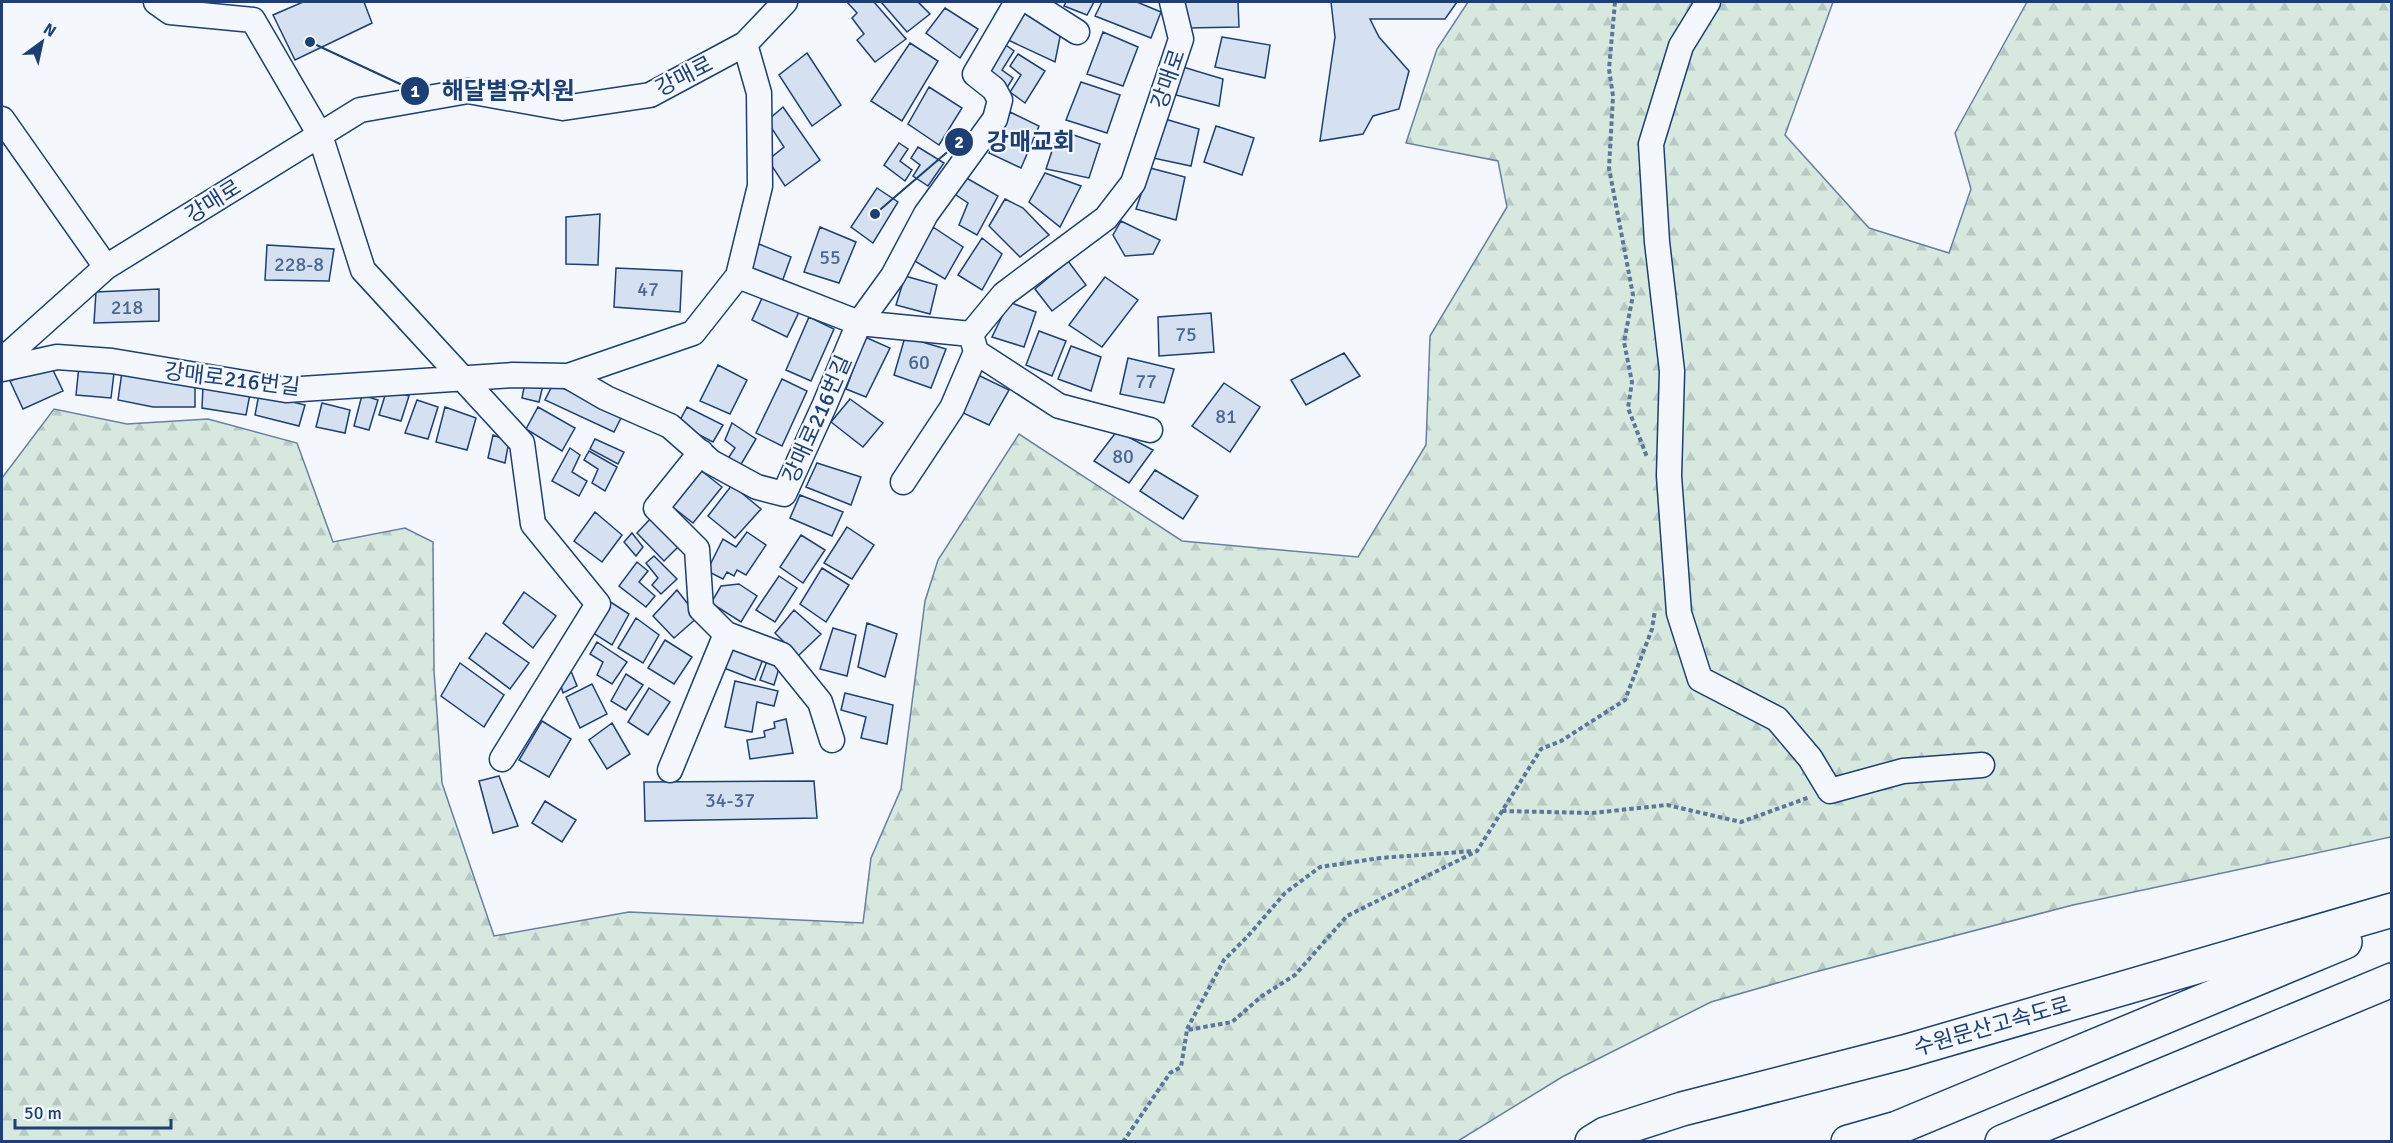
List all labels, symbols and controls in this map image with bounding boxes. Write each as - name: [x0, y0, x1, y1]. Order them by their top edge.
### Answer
- north arrow: [12, 12, 72, 72]
- text: N: [40, 19, 60, 42]
- street label: 강매로: [1145, 46, 1191, 112]
- street label: 강매로: [651, 50, 717, 102]
- callout: 해달별유치원: [400, 70, 586, 112]
- text: 해달별유치원: [442, 76, 574, 106]
- text: 1: [410, 80, 420, 102]
- callout: 강매교회: [944, 121, 1087, 163]
- text: 강매교회: [987, 127, 1075, 157]
- text: 2: [954, 131, 964, 153]
- street label: 강매로: [180, 173, 246, 229]
- house number: 55: [819, 245, 841, 270]
- house number: 228-8: [274, 252, 324, 277]
- house number: 47: [637, 277, 659, 302]
- house number: 218: [111, 295, 143, 320]
- house number: 75: [1175, 322, 1197, 347]
- house number: 60: [908, 350, 930, 375]
- street label: 강매로216번길: [777, 351, 857, 487]
- street label: 강매로216번길: [162, 357, 302, 401]
- house number: 77: [1135, 369, 1157, 394]
- house number: 81: [1215, 404, 1237, 429]
- house number: 80: [1112, 444, 1134, 469]
- house number: 34-37: [705, 788, 755, 813]
- street label: 수원문산고속도로: [1910, 991, 2074, 1061]
- scale bar: [15, 1092, 171, 1130]
- text: 50 m: [24, 1102, 62, 1124]

